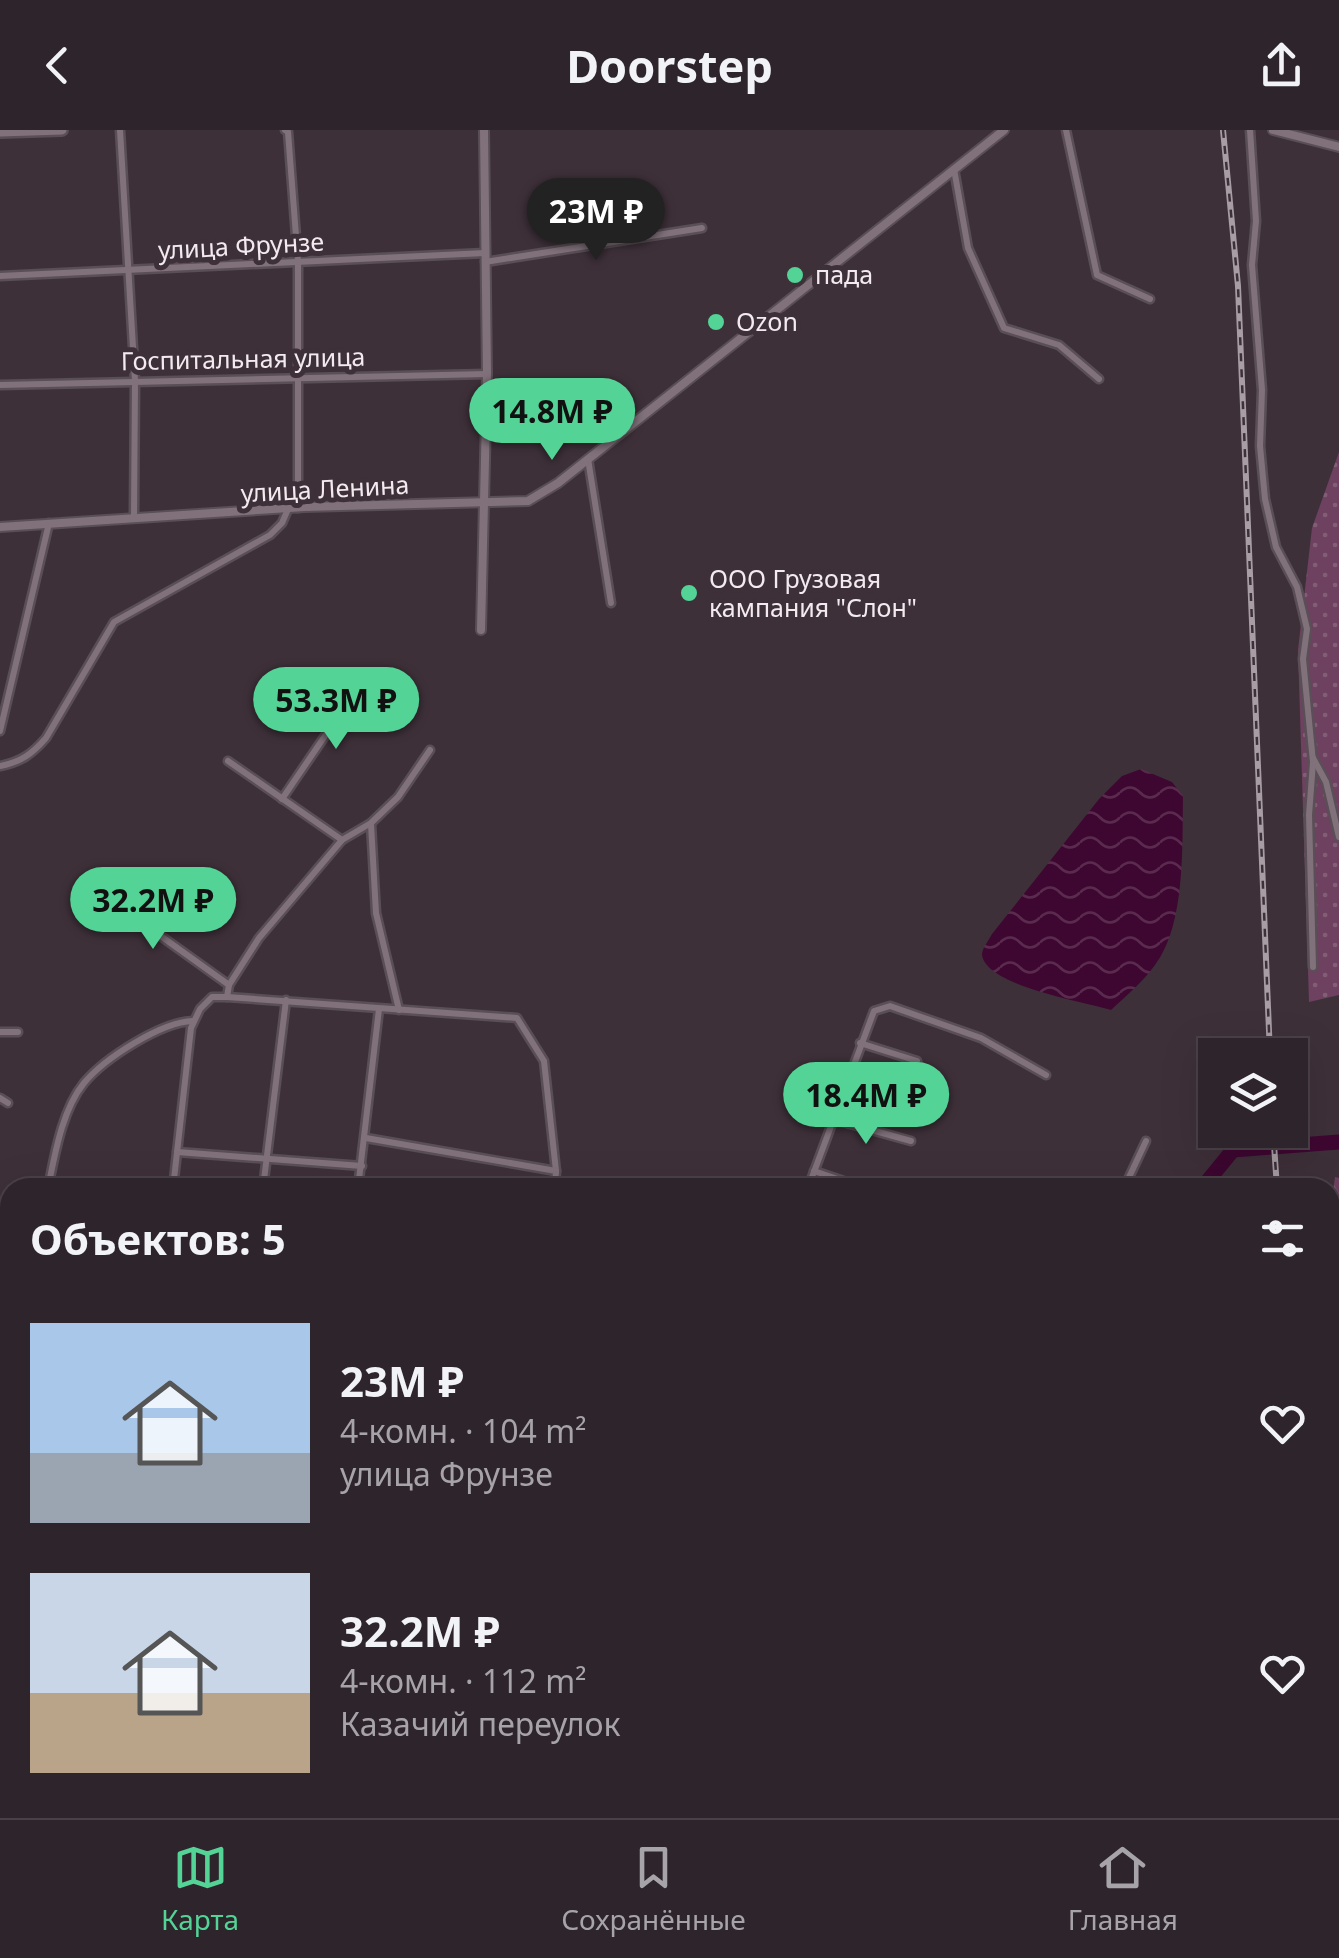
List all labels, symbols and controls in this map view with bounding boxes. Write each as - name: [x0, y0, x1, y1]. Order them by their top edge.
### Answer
- text: Doorstep: [566, 35, 773, 96]
- icon: back: [30, 38, 85, 93]
- icon: share: [1254, 38, 1309, 93]
- pin: 23M ₽: [526, 178, 666, 263]
- text: 23M ₽: [549, 189, 643, 232]
- street label: улица Фрунзе: [157, 224, 325, 266]
- place label: пада: [815, 257, 873, 291]
- marker: пада: [784, 264, 806, 286]
- place label: Ozon: [736, 304, 798, 338]
- marker: Ozon: [705, 311, 727, 333]
- street label: Госпитальная улица: [120, 339, 365, 377]
- pin: 14.8M ₽: [460, 378, 644, 463]
- text: 14.8M ₽: [491, 389, 613, 432]
- street label: улица Ленина: [240, 467, 410, 509]
- place label: ООО Грузовая кампания "Слон": [709, 561, 917, 624]
- marker: ООО Грузовая кампания "Слон": [678, 582, 700, 604]
- pin: 53.3M ₽: [244, 667, 428, 752]
- text: 53.3M ₽: [275, 678, 397, 721]
- pin: 32.2M ₽: [61, 867, 245, 952]
- text: 32.2M ₽: [92, 878, 214, 921]
- map controls: [1198, 1038, 1308, 1148]
- button: layers: [1198, 1038, 1308, 1148]
- pin: 18.4M ₽: [774, 1062, 958, 1147]
- text: 18.4M ₽: [805, 1073, 927, 1116]
- text: Объектов: 5: [30, 1210, 286, 1267]
- icon: filters: [1255, 1211, 1310, 1266]
- text: 23M ₽: [340, 1352, 464, 1409]
- icon: home: [110, 1363, 230, 1483]
- icon: heart: [1255, 1396, 1310, 1451]
- text: 4-комн. · 104 m²: [340, 1409, 586, 1452]
- text: улица Фрунзе: [340, 1452, 553, 1495]
- text: 32.2M ₽: [340, 1602, 500, 1659]
- icon: home: [110, 1613, 230, 1733]
- icon: heart: [1255, 1646, 1310, 1701]
- text: 4-комн. · 112 m²: [340, 1659, 586, 1702]
- text: Казачий переулок: [340, 1702, 620, 1745]
- tab: Карта: [161, 1840, 239, 1938]
- tab: Сохранённые: [561, 1840, 746, 1938]
- tab: Главная: [1068, 1840, 1178, 1938]

